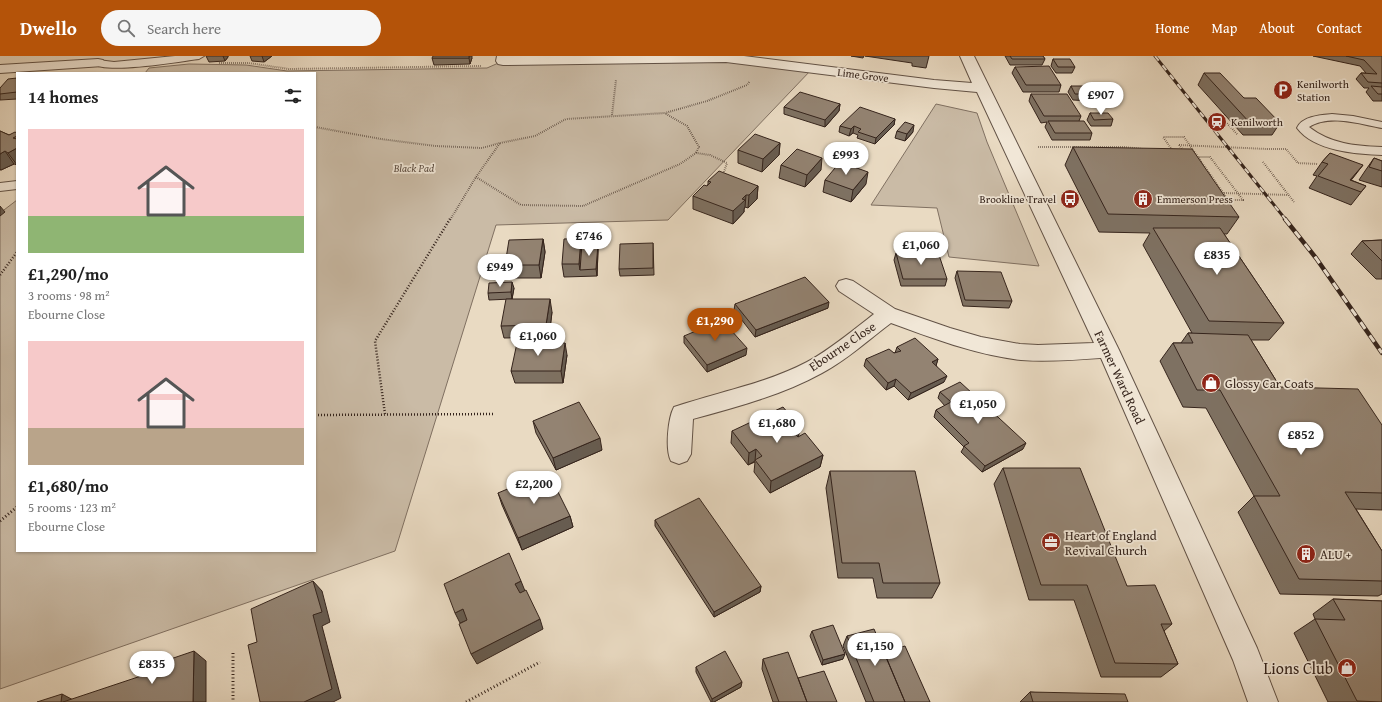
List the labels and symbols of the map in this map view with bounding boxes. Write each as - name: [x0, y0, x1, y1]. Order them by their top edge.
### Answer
- street label: Lime Grove: [836, 64, 890, 86]
- place label: Kenilworth Station: [1297, 76, 1350, 105]
- parking icon: Kenilworth Station: [1272, 79, 1294, 101]
- pin: £907: [1077, 82, 1125, 116]
- station icon: Kenilworth: [1206, 111, 1228, 133]
- place label: Kenilworth: [1231, 114, 1284, 130]
- pin: £993: [822, 142, 870, 176]
- park label: Black Pad: [393, 160, 435, 176]
- bus stop icon: Brookline Travel: [1059, 188, 1081, 210]
- building icon: Emmerson Press: [1132, 188, 1154, 210]
- place label: Brookline Travel: [980, 191, 1056, 207]
- place label: Emmerson Press: [1157, 191, 1233, 207]
- pin: £746: [565, 223, 613, 257]
- pin: £1,060: [888, 232, 954, 266]
- pin: £835: [1193, 242, 1241, 276]
- pin: £949: [476, 254, 524, 288]
- pin: £1,290: [682, 308, 748, 342]
- street label: Ebourne Close: [805, 317, 880, 376]
- pin: £1,060: [505, 323, 571, 357]
- street label: Farmer Ward Road: [1090, 327, 1150, 427]
- shop icon: Glossy Car Coats: [1200, 372, 1222, 394]
- place label: Glossy Car Coats: [1225, 374, 1314, 393]
- pin: £1,050: [945, 391, 1011, 425]
- pin: £1,680: [744, 410, 810, 444]
- pin: £852: [1277, 422, 1325, 456]
- pin: £2,200: [501, 471, 567, 505]
- place label: Heart of England Revival Church: [1065, 526, 1157, 560]
- office icon: Heart of England Revival Church: [1040, 531, 1062, 553]
- building icon: ALU +: [1295, 543, 1317, 565]
- place label: ALU +: [1320, 545, 1352, 564]
- pin: £1,150: [842, 633, 908, 667]
- pin: £835: [128, 651, 176, 685]
- place label: Lions Club: [1264, 656, 1333, 680]
- shop icon: Lions Club: [1336, 657, 1358, 679]

